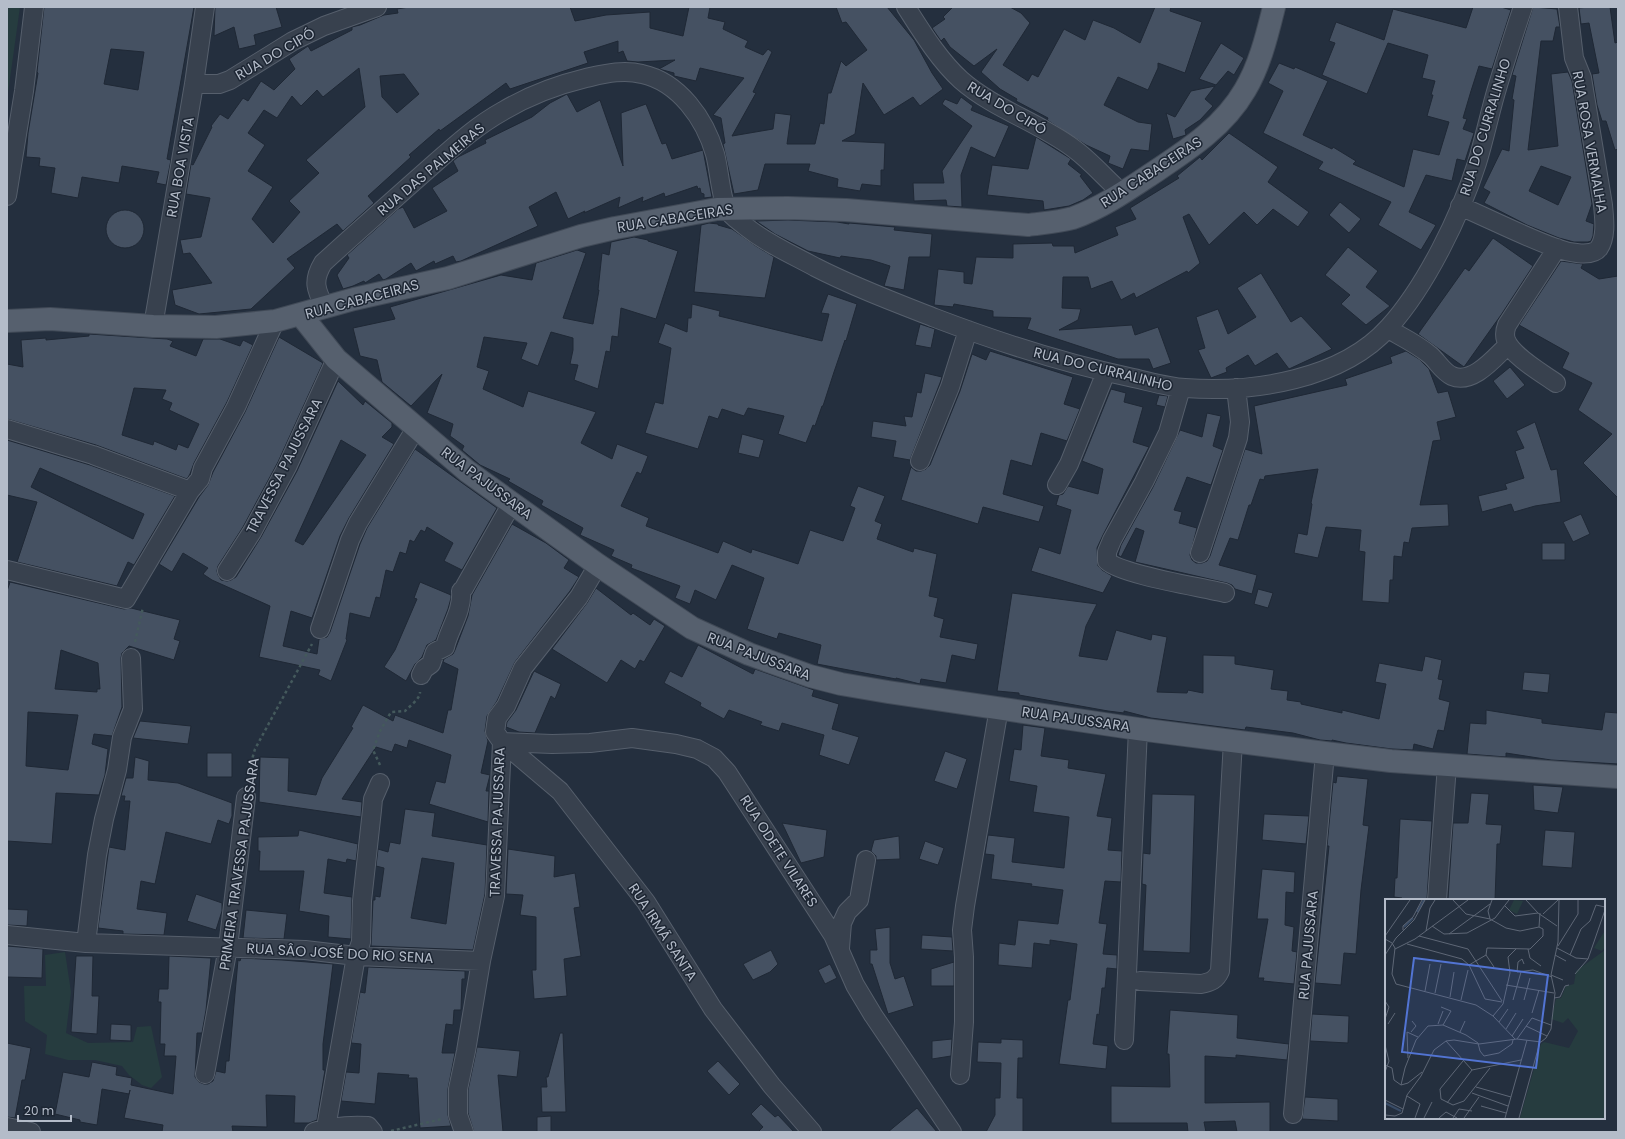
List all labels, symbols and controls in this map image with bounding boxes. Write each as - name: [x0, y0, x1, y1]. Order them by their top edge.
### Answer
- street label: RUA DO CIPÓ: [231, 23, 319, 85]
- street label: RUA DO CURRALINHO: [1455, 56, 1515, 198]
- street label: RUA ROSA VERMALHA: [1568, 69, 1612, 215]
- street label: RUA DO CIPÓ: [964, 76, 1050, 140]
- street label: RUA BOA VISTA: [161, 115, 199, 219]
- street label: RUA DAS PALMEIRAS: [373, 118, 489, 220]
- street label: RUA CABACEIRAS: [1096, 132, 1206, 212]
- street label: RUA CABACEIRAS: [616, 199, 734, 237]
- street label: RUA CABACEIRAS: [303, 274, 421, 324]
- street label: RUA DO CURRALINHO: [1031, 342, 1175, 396]
- street label: TRAVESSA PAJUSSARA: [241, 395, 327, 537]
- street label: RUA PAJUSSARA: [437, 442, 537, 524]
- street label: RUA PAJUSSARA: [704, 627, 814, 685]
- street label: RUA PAJUSSARA: [1020, 701, 1132, 737]
- street label: TRAVESSA PAJUSSARA: [484, 747, 510, 897]
- street label: PRIMEIRA TRAVESSA PAJUSSARA: [214, 756, 264, 972]
- street label: RUA ODETE VILARES: [735, 791, 823, 911]
- street label: RUA IRMÃ SANTA: [624, 879, 702, 985]
- street label: RUA PAJUSSARA: [1293, 890, 1323, 1000]
- inset map: [1385, 899, 1605, 1119]
- street label: RUA SÂO JOSÉ DO RIO SENA: [246, 938, 434, 968]
- scale bar: [18, 1097, 71, 1123]
- text: 20 m: [24, 1102, 54, 1119]

